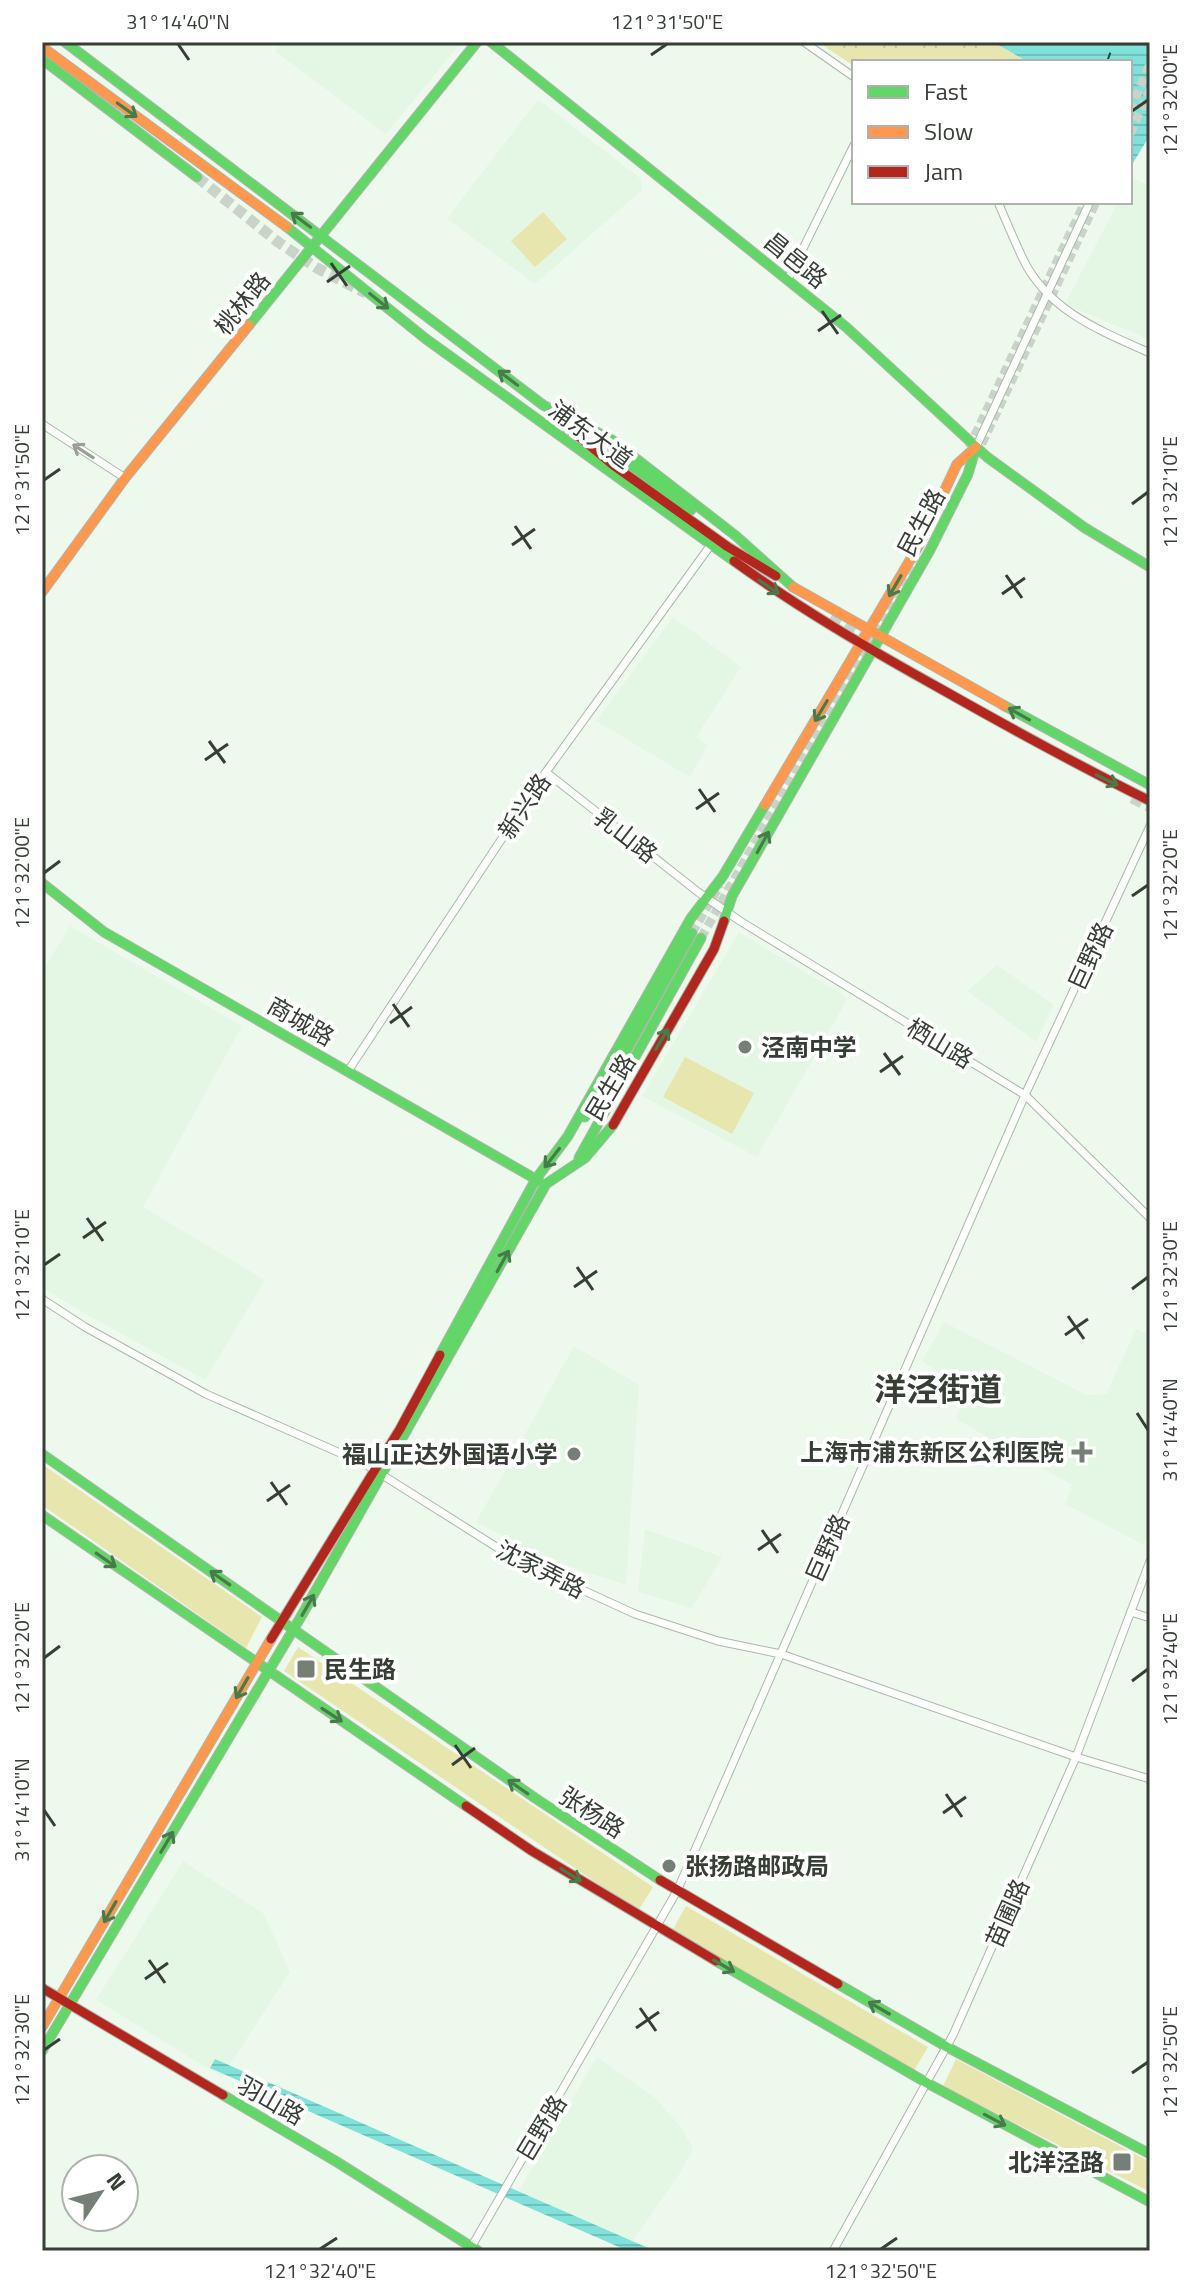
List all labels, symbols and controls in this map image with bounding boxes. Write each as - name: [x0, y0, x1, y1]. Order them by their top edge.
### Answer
- text: 31°14'40"N: [126, 6, 230, 37]
- text: 121°31'50"E: [611, 6, 723, 37]
- text: 121°32'00"E: [1154, 44, 1185, 156]
- legend: [852, 60, 1132, 204]
- text: Fast: [924, 73, 968, 109]
- one-way arrow: [116, 102, 138, 118]
- text: Slow: [924, 113, 973, 149]
- text: Jam: [924, 153, 963, 189]
- one-way arrow: [291, 212, 313, 229]
- street label: 昌邑路: [757, 223, 835, 297]
- street label: 桃林路: [205, 264, 279, 342]
- one-way arrow: [369, 292, 389, 310]
- one-way arrow: [498, 370, 519, 387]
- street label: 浦东大道: [542, 391, 640, 477]
- text: 121°31'50"E: [6, 424, 37, 536]
- text: 121°32'10"E: [1154, 436, 1185, 548]
- one-way arrow: [73, 442, 95, 459]
- street label: 民生路: [888, 482, 954, 562]
- one-way arrow: [887, 574, 903, 597]
- one-way arrow: [758, 579, 780, 595]
- one-way arrow: [812, 699, 828, 722]
- one-way arrow: [1007, 706, 1031, 722]
- street label: 新兴路: [489, 766, 559, 846]
- one-way arrow: [1094, 772, 1118, 788]
- street label: 乳山路: [587, 799, 665, 871]
- text: 121°32'00"E: [6, 817, 37, 929]
- text: 121°32'20"E: [1154, 829, 1185, 941]
- one-way arrow: [755, 831, 771, 855]
- street label: 巨野路: [1058, 916, 1122, 996]
- street label: 商城路: [261, 987, 341, 1055]
- street label: 栖山路: [900, 1009, 980, 1077]
- one-way arrow: [654, 1028, 670, 1051]
- place label: 泾南中学: [761, 1029, 857, 1065]
- marker: 泾南中学: [736, 1038, 754, 1056]
- street label: 民生路: [576, 1047, 644, 1127]
- one-way arrow: [544, 1147, 561, 1168]
- text: 121°32'10"E: [6, 1209, 37, 1321]
- text: 121°32'30"E: [1154, 1221, 1185, 1333]
- one-way arrow: [496, 1250, 512, 1273]
- district label: 洋泾街道: [874, 1365, 1002, 1413]
- text: 31°14'40"N: [1154, 1378, 1185, 1482]
- place label: 上海市浦东新区公利医院: [800, 1434, 1064, 1470]
- place label: 福山正达外国语小学: [342, 1436, 558, 1472]
- marker: 上海市浦东新区公利医院: [1071, 1441, 1093, 1463]
- marker: 福山正达外国语小学: [565, 1445, 583, 1463]
- street label: 巨野路: [796, 1508, 858, 1588]
- street label: 沈家弄路: [490, 1531, 592, 1607]
- one-way arrow: [95, 1552, 117, 1568]
- one-way arrow: [209, 1570, 231, 1586]
- one-way arrow: [301, 1594, 316, 1618]
- text: 121°32'20"E: [6, 1602, 37, 1714]
- text: 121°32'40"E: [1154, 1613, 1185, 1725]
- place label: 民生路: [324, 1651, 396, 1687]
- marker: 民生路: [295, 1658, 317, 1680]
- one-way arrow: [234, 1676, 250, 1699]
- one-way arrow: [320, 1707, 343, 1723]
- text: 31°14'10"N: [6, 1758, 37, 1862]
- street label: 张杨路: [552, 1777, 632, 1847]
- one-way arrow: [508, 1779, 530, 1795]
- one-way arrow: [159, 1831, 175, 1854]
- place label: 张扬路邮政局: [685, 1848, 829, 1884]
- marker: 张扬路邮政局: [660, 1857, 678, 1875]
- one-way arrow: [559, 1867, 582, 1883]
- street label: 苗圃路: [976, 1873, 1038, 1953]
- one-way arrow: [102, 1900, 118, 1923]
- one-way arrow: [712, 1958, 735, 1974]
- text: 121°32'30"E: [6, 1994, 37, 2106]
- one-way arrow: [868, 2000, 891, 2016]
- text: 121°32'50"E: [1154, 2006, 1185, 2118]
- street label: 羽山路: [231, 2066, 311, 2134]
- street label: 巨野路: [507, 2088, 575, 2168]
- one-way arrow: [983, 2112, 1007, 2128]
- place label: 北洋泾路: [1008, 2144, 1104, 2180]
- marker: 北洋泾路: [1111, 2151, 1133, 2173]
- north arrow: [60, 2153, 140, 2233]
- text: N: [98, 2166, 135, 2198]
- text: 121°32'40"E: [264, 2255, 376, 2286]
- text: 121°32'50"E: [825, 2255, 937, 2286]

